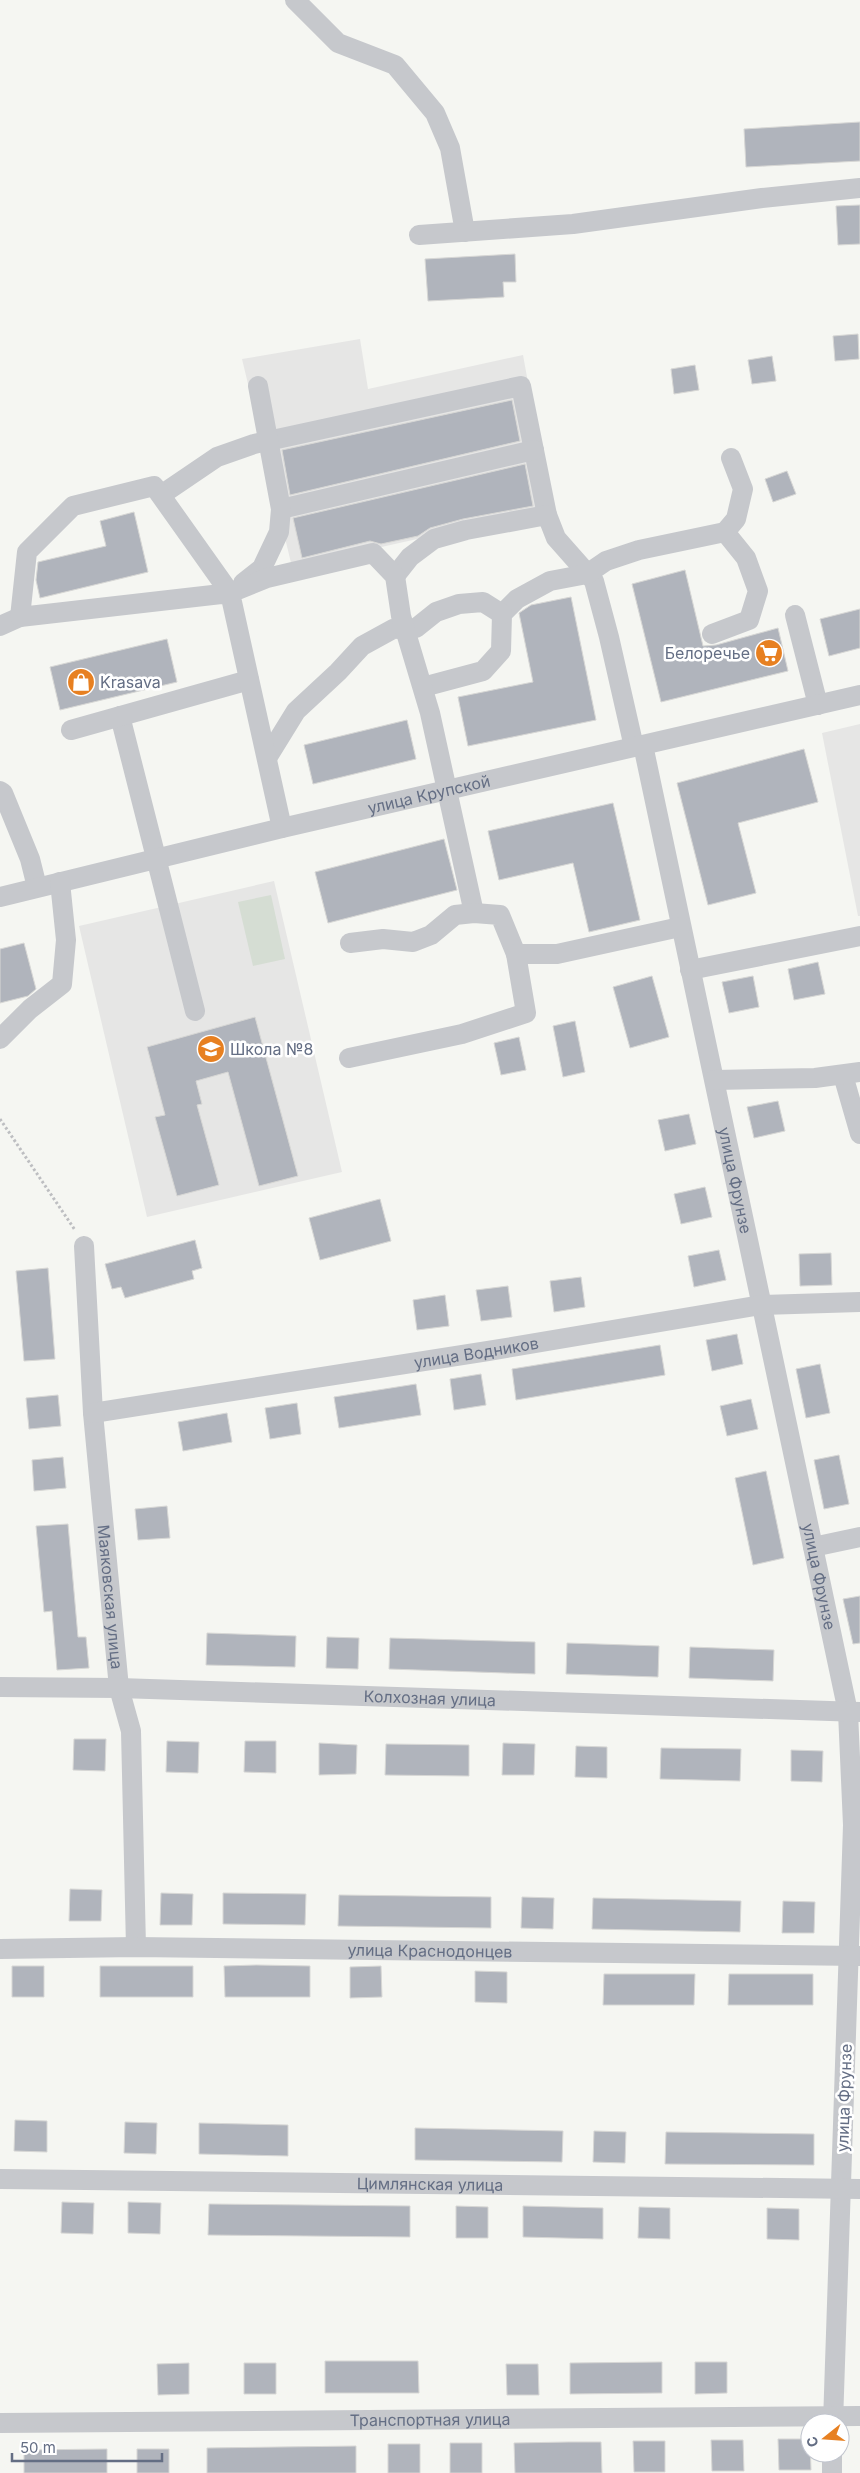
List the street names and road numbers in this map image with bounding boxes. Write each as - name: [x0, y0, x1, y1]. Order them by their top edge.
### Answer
- street label: улица Крупской: [366, 770, 492, 818]
- street label: улица Фрунзе: [714, 1125, 756, 1235]
- street label: улица Водников: [413, 1333, 540, 1372]
- street label: улица Фрунзе: [798, 1521, 840, 1632]
- street label: Маяковская улица: [94, 1524, 127, 1670]
- street label: Колхозная улица: [363, 1686, 496, 1710]
- street label: улица Краснодонцев: [347, 1940, 513, 1962]
- street label: улица Фрунзе: [832, 2043, 856, 2153]
- street label: Цимлянская улица: [357, 2173, 503, 2195]
- street label: Транспортная улица: [350, 2409, 510, 2430]

